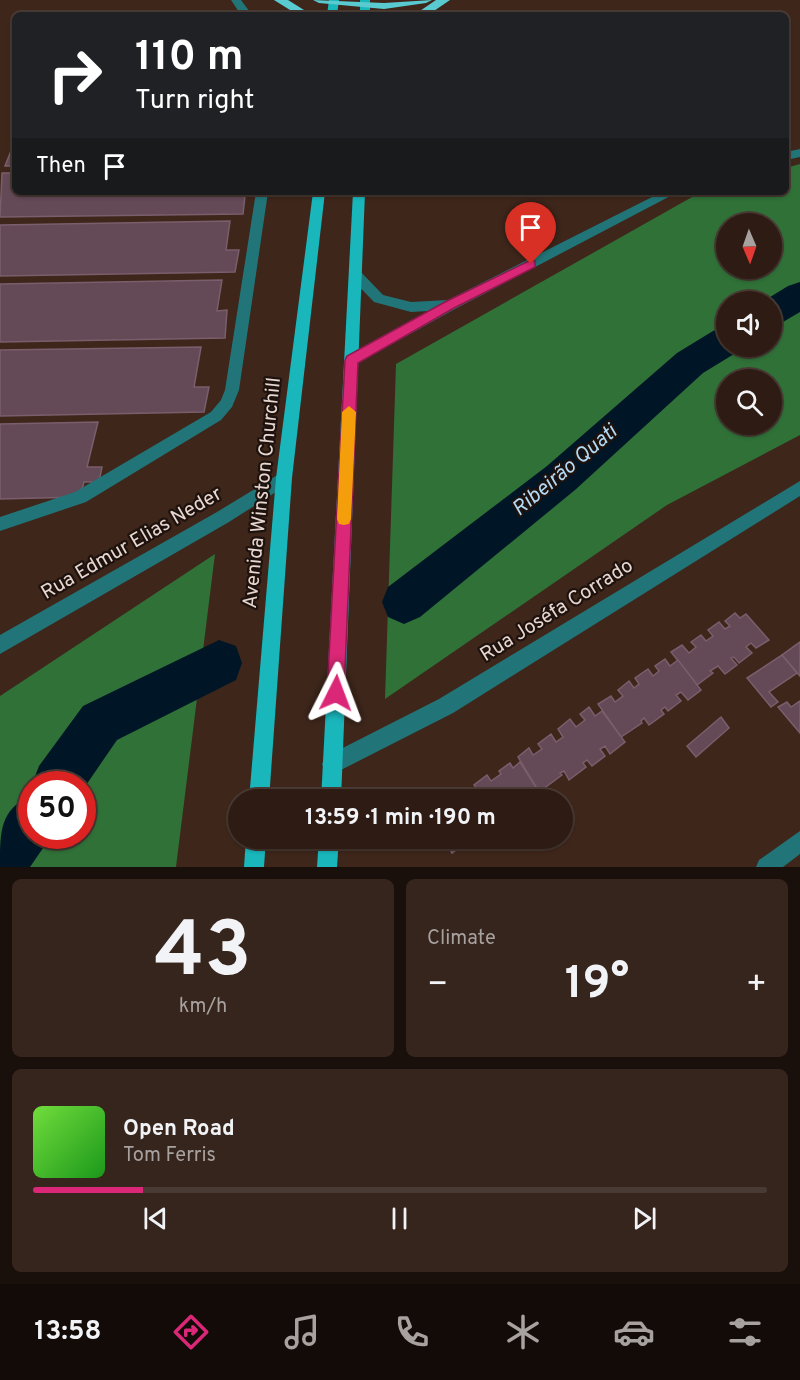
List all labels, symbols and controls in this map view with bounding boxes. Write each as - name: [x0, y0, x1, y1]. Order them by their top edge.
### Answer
- text: 110 m: [135, 32, 244, 85]
- icon: right: [36, 36, 114, 114]
- text: Turn right: [135, 84, 254, 118]
- icon: arrive: [98, 150, 131, 183]
- text: Then: [36, 153, 86, 180]
- pin: [505, 202, 556, 264]
- icon: arrive: [514, 211, 547, 244]
- north arrow: [716, 213, 782, 279]
- map controls: [716, 213, 782, 435]
- button: sound: [716, 291, 782, 357]
- button: search: [716, 369, 782, 435]
- street label: Avenida Winston Churchill: [238, 376, 288, 610]
- water label: Ribeirão Quati: [507, 418, 625, 523]
- street label: Rua Edmur Elias Neder: [37, 481, 228, 607]
- street label: Rua Joséfa Corrado: [476, 553, 638, 669]
- position arrow: [304, 661, 368, 725]
- speed limit sign: 50: [18, 771, 96, 849]
- text: 13:59 · 1 min · 190 m: [305, 805, 496, 832]
- text: 43: [155, 905, 251, 1004]
- text: Climate: [427, 926, 496, 952]
- text: 19°: [565, 957, 629, 1014]
- text: −: [427, 965, 448, 1007]
- text: +: [746, 965, 767, 1007]
- text: km/h: [179, 994, 227, 1020]
- text: Open Road: [123, 1116, 235, 1143]
- text: Tom Ferris: [123, 1143, 216, 1169]
- icon: previous: [139, 1202, 172, 1235]
- icon: pause: [383, 1202, 416, 1235]
- icon: next: [628, 1202, 661, 1235]
- icon: directions: [170, 1311, 212, 1353]
- icon: music: [281, 1311, 323, 1353]
- icon: phone: [391, 1311, 433, 1353]
- icon: climate: [502, 1311, 544, 1353]
- icon: car: [613, 1311, 655, 1353]
- icon: filters: [724, 1311, 766, 1353]
- text: 13:58: [34, 1315, 101, 1349]

